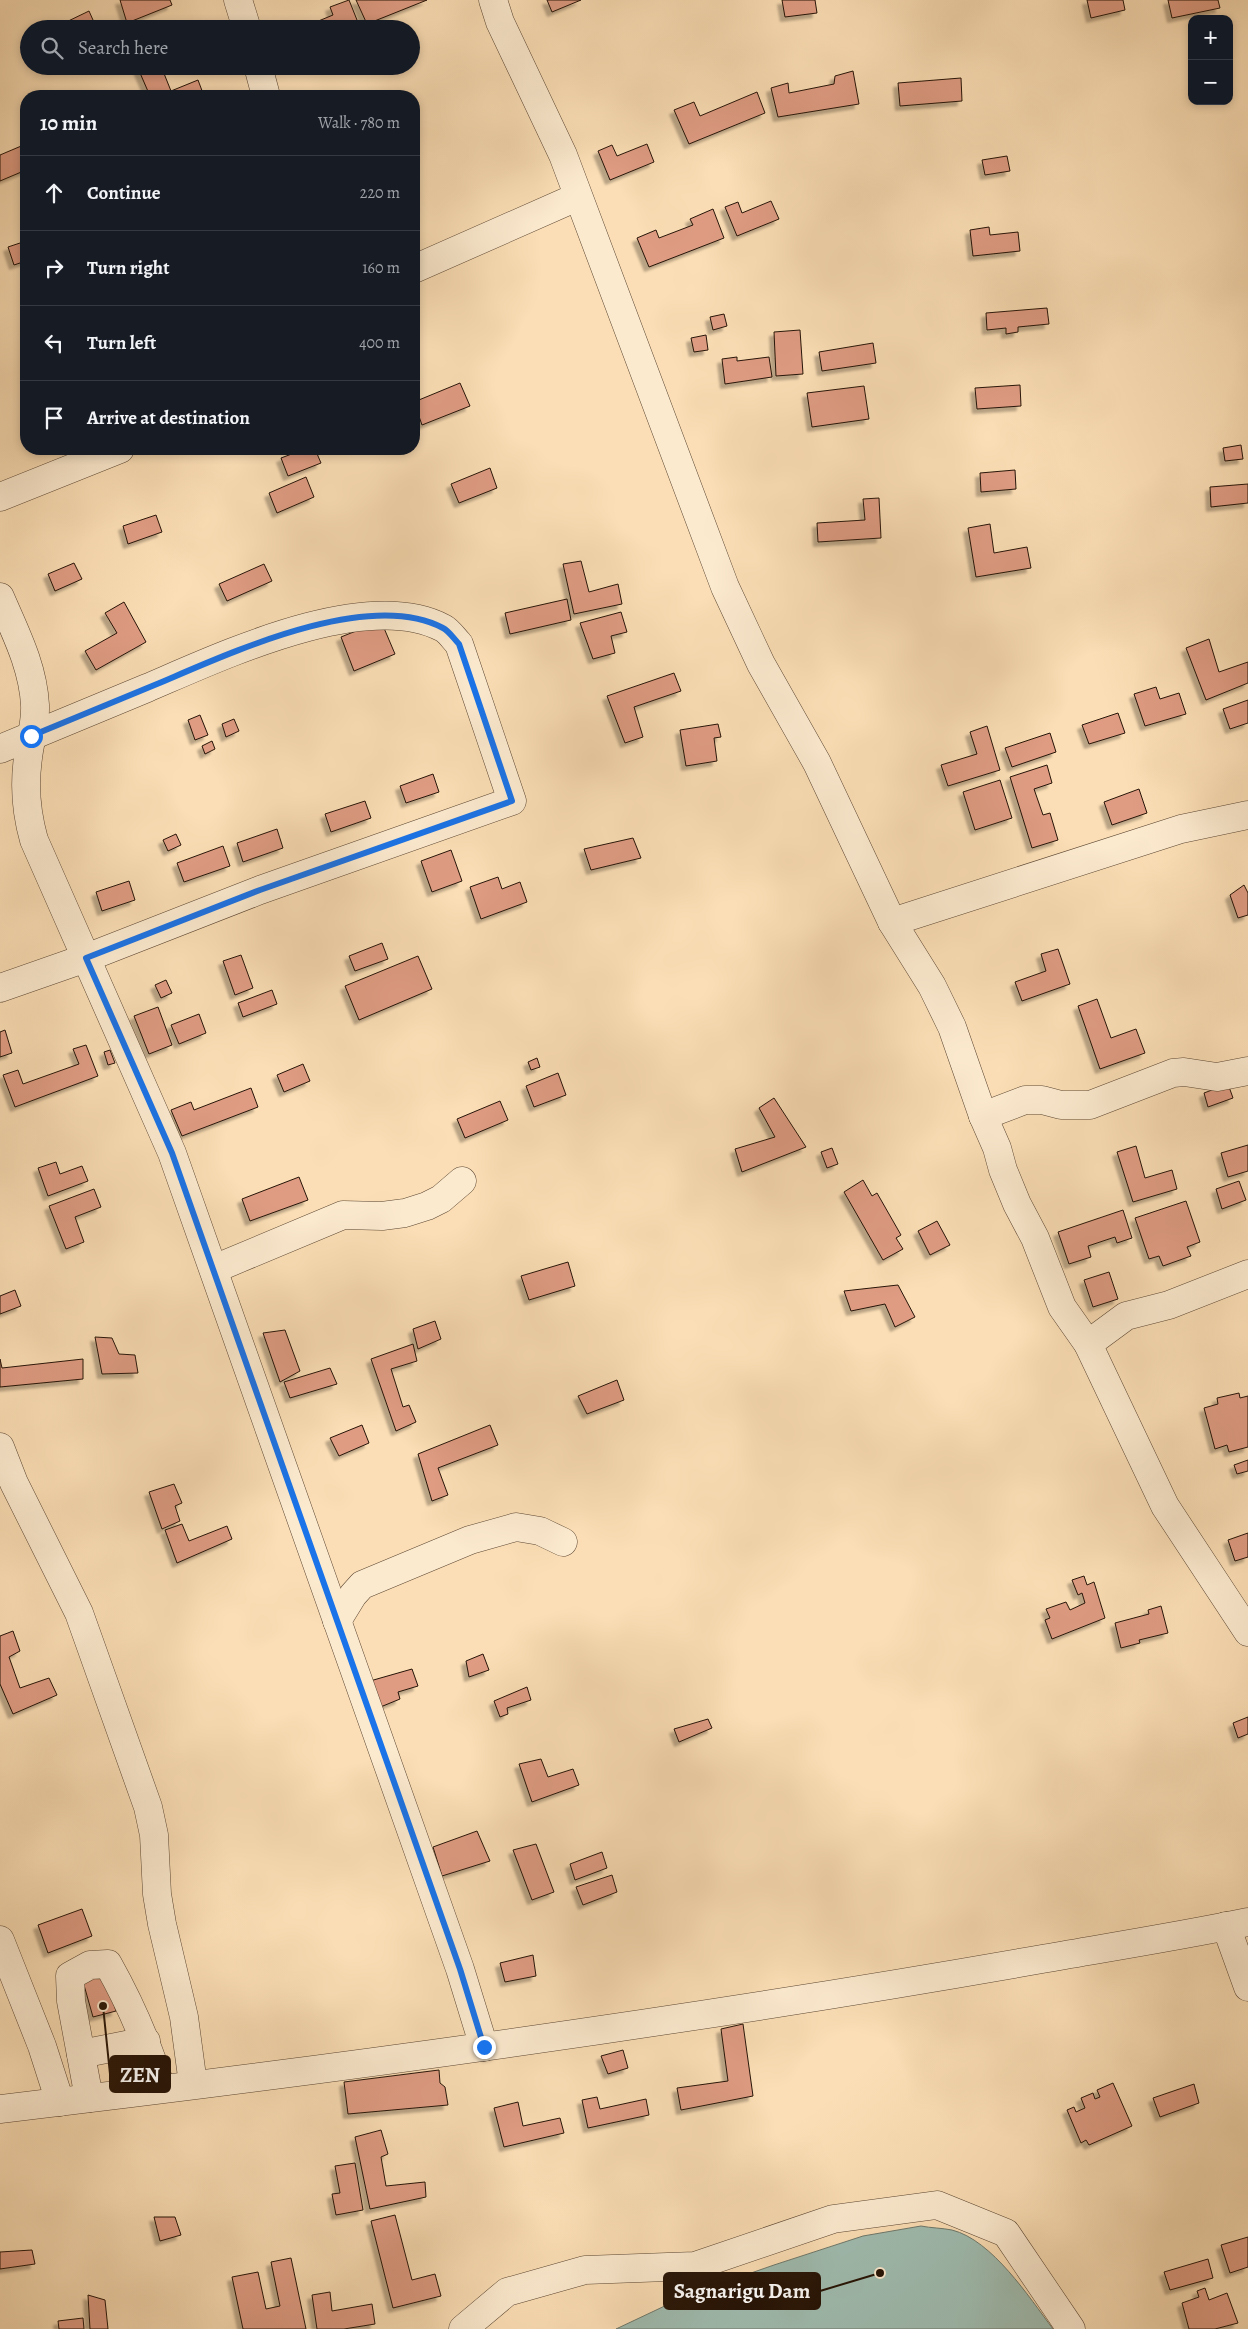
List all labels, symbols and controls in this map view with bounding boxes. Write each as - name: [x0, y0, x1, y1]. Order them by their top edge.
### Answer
- map controls: [1188, 15, 1233, 105]
- button: +: [1188, 15, 1233, 60]
- search box: [20, 20, 420, 75]
- icon: search: [38, 34, 66, 62]
- text: Search here: [78, 35, 168, 61]
- button: −: [1188, 60, 1233, 105]
- text: 10 min: [40, 109, 97, 137]
- text: Walk · 780 m: [318, 112, 400, 134]
- icon: ahead: [40, 179, 68, 207]
- text: Continue: [87, 180, 161, 206]
- text: 220 m: [360, 182, 400, 204]
- icon: right: [40, 254, 68, 282]
- text: Turn right: [87, 255, 169, 281]
- text: 160 m: [362, 257, 400, 279]
- icon: left: [40, 329, 68, 357]
- text: Turn left: [87, 330, 156, 356]
- text: 400 m: [359, 332, 400, 354]
- icon: arrive: [40, 404, 68, 432]
- text: Arrive at destination: [87, 405, 250, 431]
- route start: [20, 725, 43, 748]
- route end: [473, 2036, 496, 2059]
- callout: ZEN: [110, 2056, 170, 2092]
- text: ZEN: [120, 2061, 160, 2089]
- callout: Sagnarigu Dam: [664, 2273, 820, 2309]
- text: Sagnarigu Dam: [674, 2277, 811, 2305]

